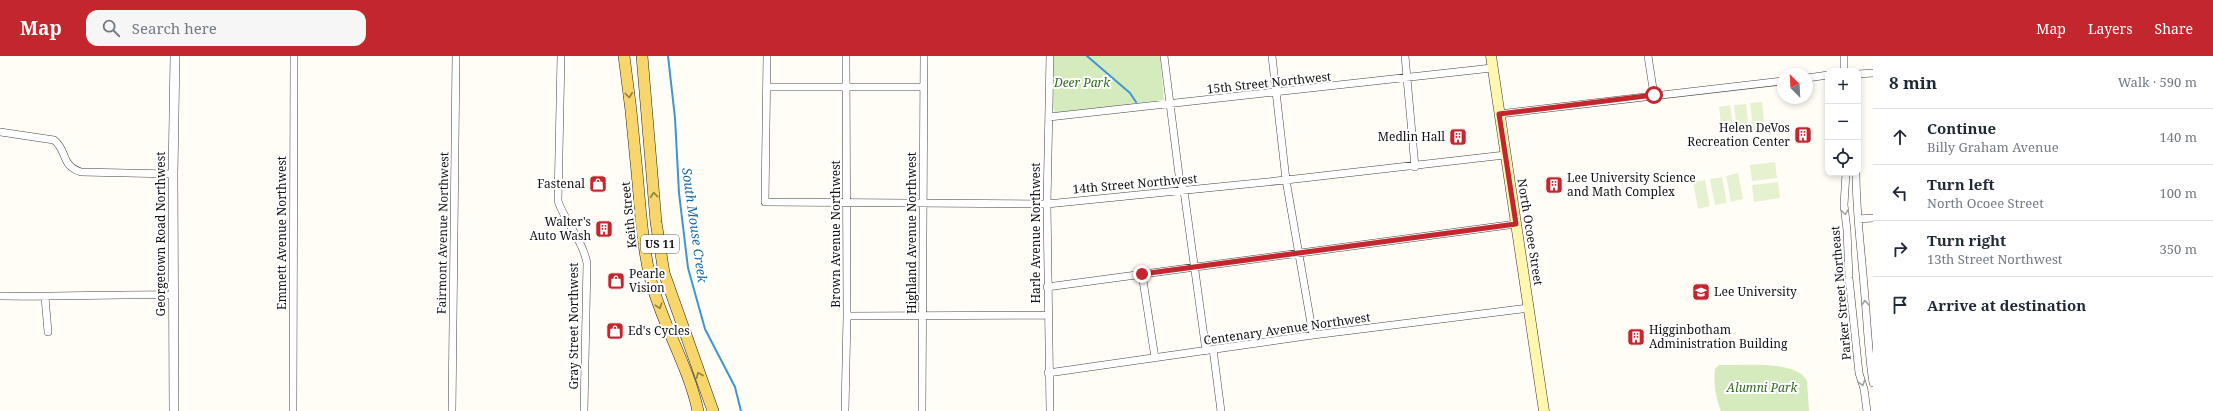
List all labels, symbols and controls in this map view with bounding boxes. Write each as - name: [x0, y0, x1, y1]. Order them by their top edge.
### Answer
- search box: [86, 10, 366, 46]
- text: Map: [20, 15, 62, 41]
- icon: search: [100, 17, 122, 39]
- text: Search here: [132, 18, 217, 38]
- text: Map: [2036, 19, 2066, 38]
- text: Layers: [2088, 19, 2133, 38]
- text: Share: [2155, 19, 2193, 38]
- street label: 15th Street Northwest: [1206, 68, 1332, 97]
- north arrow: [1777, 68, 1813, 104]
- map controls: [1825, 68, 1861, 176]
- button: +: [1825, 68, 1861, 104]
- text: 8 min: [1889, 71, 1937, 94]
- text: Walk · 590 m: [2118, 73, 2197, 91]
- park label: Deer Park: [1053, 74, 1111, 91]
- route start: [1645, 86, 1663, 104]
- one-way arrow: [624, 92, 633, 98]
- button: −: [1825, 104, 1861, 140]
- text: Continue: [1927, 118, 1996, 138]
- place label: Helen DeVos Recreation Center: [1687, 119, 1790, 150]
- building icon: Helen DeVos Recreation Center: [1793, 125, 1813, 145]
- icon: ahead: [1889, 126, 1911, 148]
- building icon: Medlin Hall: [1448, 127, 1468, 147]
- place label: Medlin Hall: [1378, 128, 1445, 145]
- text: 140 m: [2160, 128, 2197, 146]
- text: Billy Graham Avenue: [1927, 138, 2059, 156]
- button: locate: [1825, 140, 1861, 176]
- street label: Georgetown Road Northwest: [152, 152, 169, 316]
- street label: Fairmont Avenue Northwest: [433, 152, 452, 314]
- street label: Highland Avenue Northwest: [903, 152, 920, 314]
- street label: Emmett Avenue Northwest: [273, 156, 290, 310]
- street label: Brown Avenue Northwest: [827, 160, 844, 308]
- street label: Harle Avenue Northwest: [1027, 162, 1044, 304]
- water label: South Mouse Creek: [678, 166, 712, 284]
- place label: Lee University Science and Math Complex: [1567, 169, 1696, 200]
- street label: 14th Street Northwest: [1072, 170, 1198, 197]
- shop icon: Fastenal: [588, 174, 608, 194]
- text: Turn left: [1927, 174, 1995, 194]
- place label: Fastenal: [537, 175, 585, 192]
- building icon: Lee University Science and Math Complex: [1544, 175, 1564, 195]
- street label: North Ocoee Street: [1514, 177, 1547, 287]
- street label: Keith Street: [617, 181, 640, 249]
- icon: left: [1889, 182, 1911, 204]
- text: 100 m: [2160, 184, 2197, 202]
- one-way arrow: [650, 192, 659, 198]
- text: North Ocoee Street: [1927, 194, 2044, 212]
- one-way arrow: [1840, 209, 1849, 215]
- place label: Walter's Auto Wash: [529, 213, 591, 244]
- building icon: Walter's Auto Wash: [594, 219, 614, 239]
- street label: Parker Street Northeast: [1826, 225, 1855, 361]
- text: Turn right: [1927, 230, 2006, 250]
- road number: US 11: [641, 235, 679, 253]
- icon: right: [1889, 238, 1911, 260]
- text: 350 m: [2160, 240, 2197, 258]
- text: 13th Street Northwest: [1927, 250, 2062, 268]
- street label: Gray Street Northwest: [565, 263, 582, 389]
- place label: Pearle Vision: [629, 265, 665, 296]
- route end: [1133, 265, 1151, 283]
- shop icon: Pearle Vision: [606, 271, 626, 291]
- school or university icon: Lee University: [1691, 282, 1711, 302]
- place label: Lee University: [1714, 283, 1797, 300]
- icon: arrive: [1889, 294, 1911, 316]
- text: Arrive at destination: [1927, 295, 2086, 315]
- one-way arrow: [1861, 300, 1870, 306]
- one-way arrow: [654, 302, 663, 309]
- street label: Centenary Avenue Northwest: [1202, 308, 1371, 349]
- shop icon: Ed's Cycles: [605, 321, 625, 341]
- place label: Higginbotham Administration Building: [1649, 321, 1788, 352]
- place label: Ed's Cycles: [628, 322, 690, 339]
- building icon: Higginbotham Administration Building: [1626, 327, 1646, 347]
- one-way arrow: [696, 371, 704, 379]
- park label: Alumni Park: [1726, 379, 1799, 396]
- one-way arrow: [1857, 379, 1866, 386]

